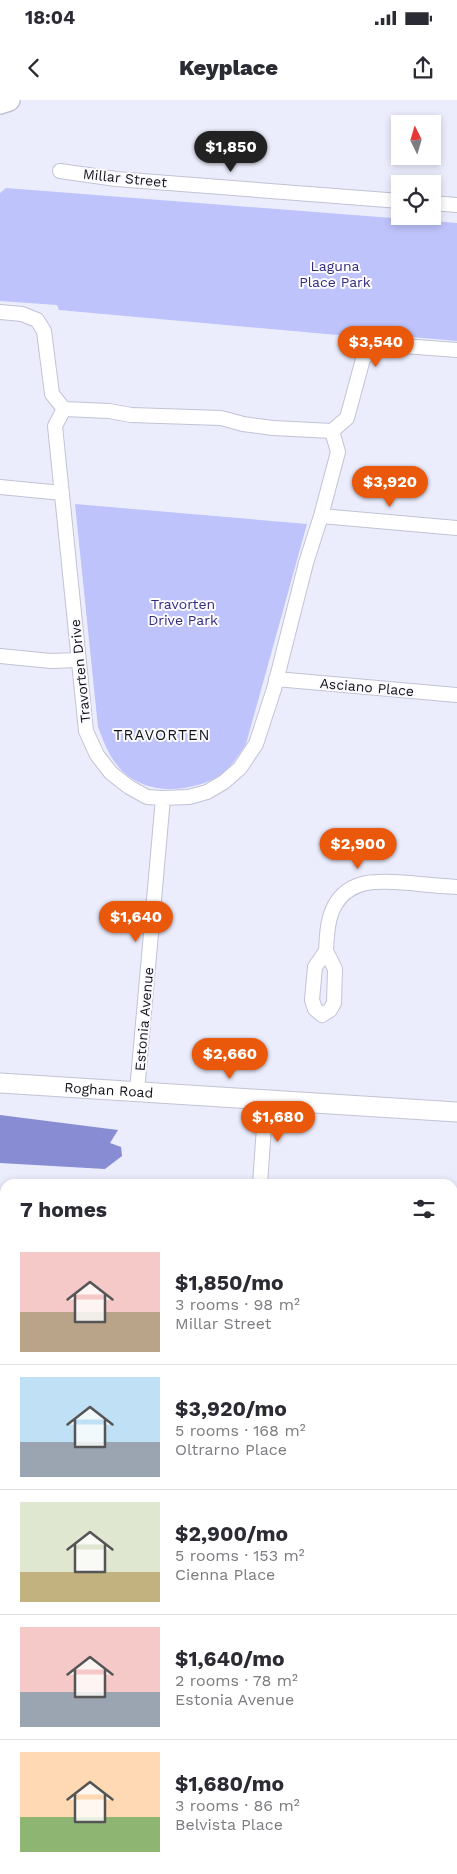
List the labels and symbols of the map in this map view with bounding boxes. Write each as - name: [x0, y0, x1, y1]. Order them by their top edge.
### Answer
- north arrow: [391, 115, 441, 165]
- pin: $1,850: [190, 130, 272, 173]
- street label: Millar Street: [82, 166, 168, 190]
- park label: Laguna Place Park: [299, 258, 371, 290]
- pin: $3,540: [335, 326, 417, 368]
- pin: $3,920: [349, 466, 431, 508]
- park label: Travorten Drive Park: [148, 596, 218, 628]
- street label: Travorten Drive: [67, 619, 93, 723]
- street label: Asciano Place: [319, 675, 415, 699]
- district label: TRAVORTEN: [113, 726, 211, 744]
- pin: $2,900: [317, 828, 399, 870]
- pin: $1,640: [95, 900, 177, 943]
- street label: Estonia Avenue: [131, 966, 157, 1072]
- pin: $2,660: [189, 1038, 271, 1080]
- street label: Roghan Road: [64, 1079, 154, 1101]
- pin: $1,680: [237, 1100, 319, 1143]

